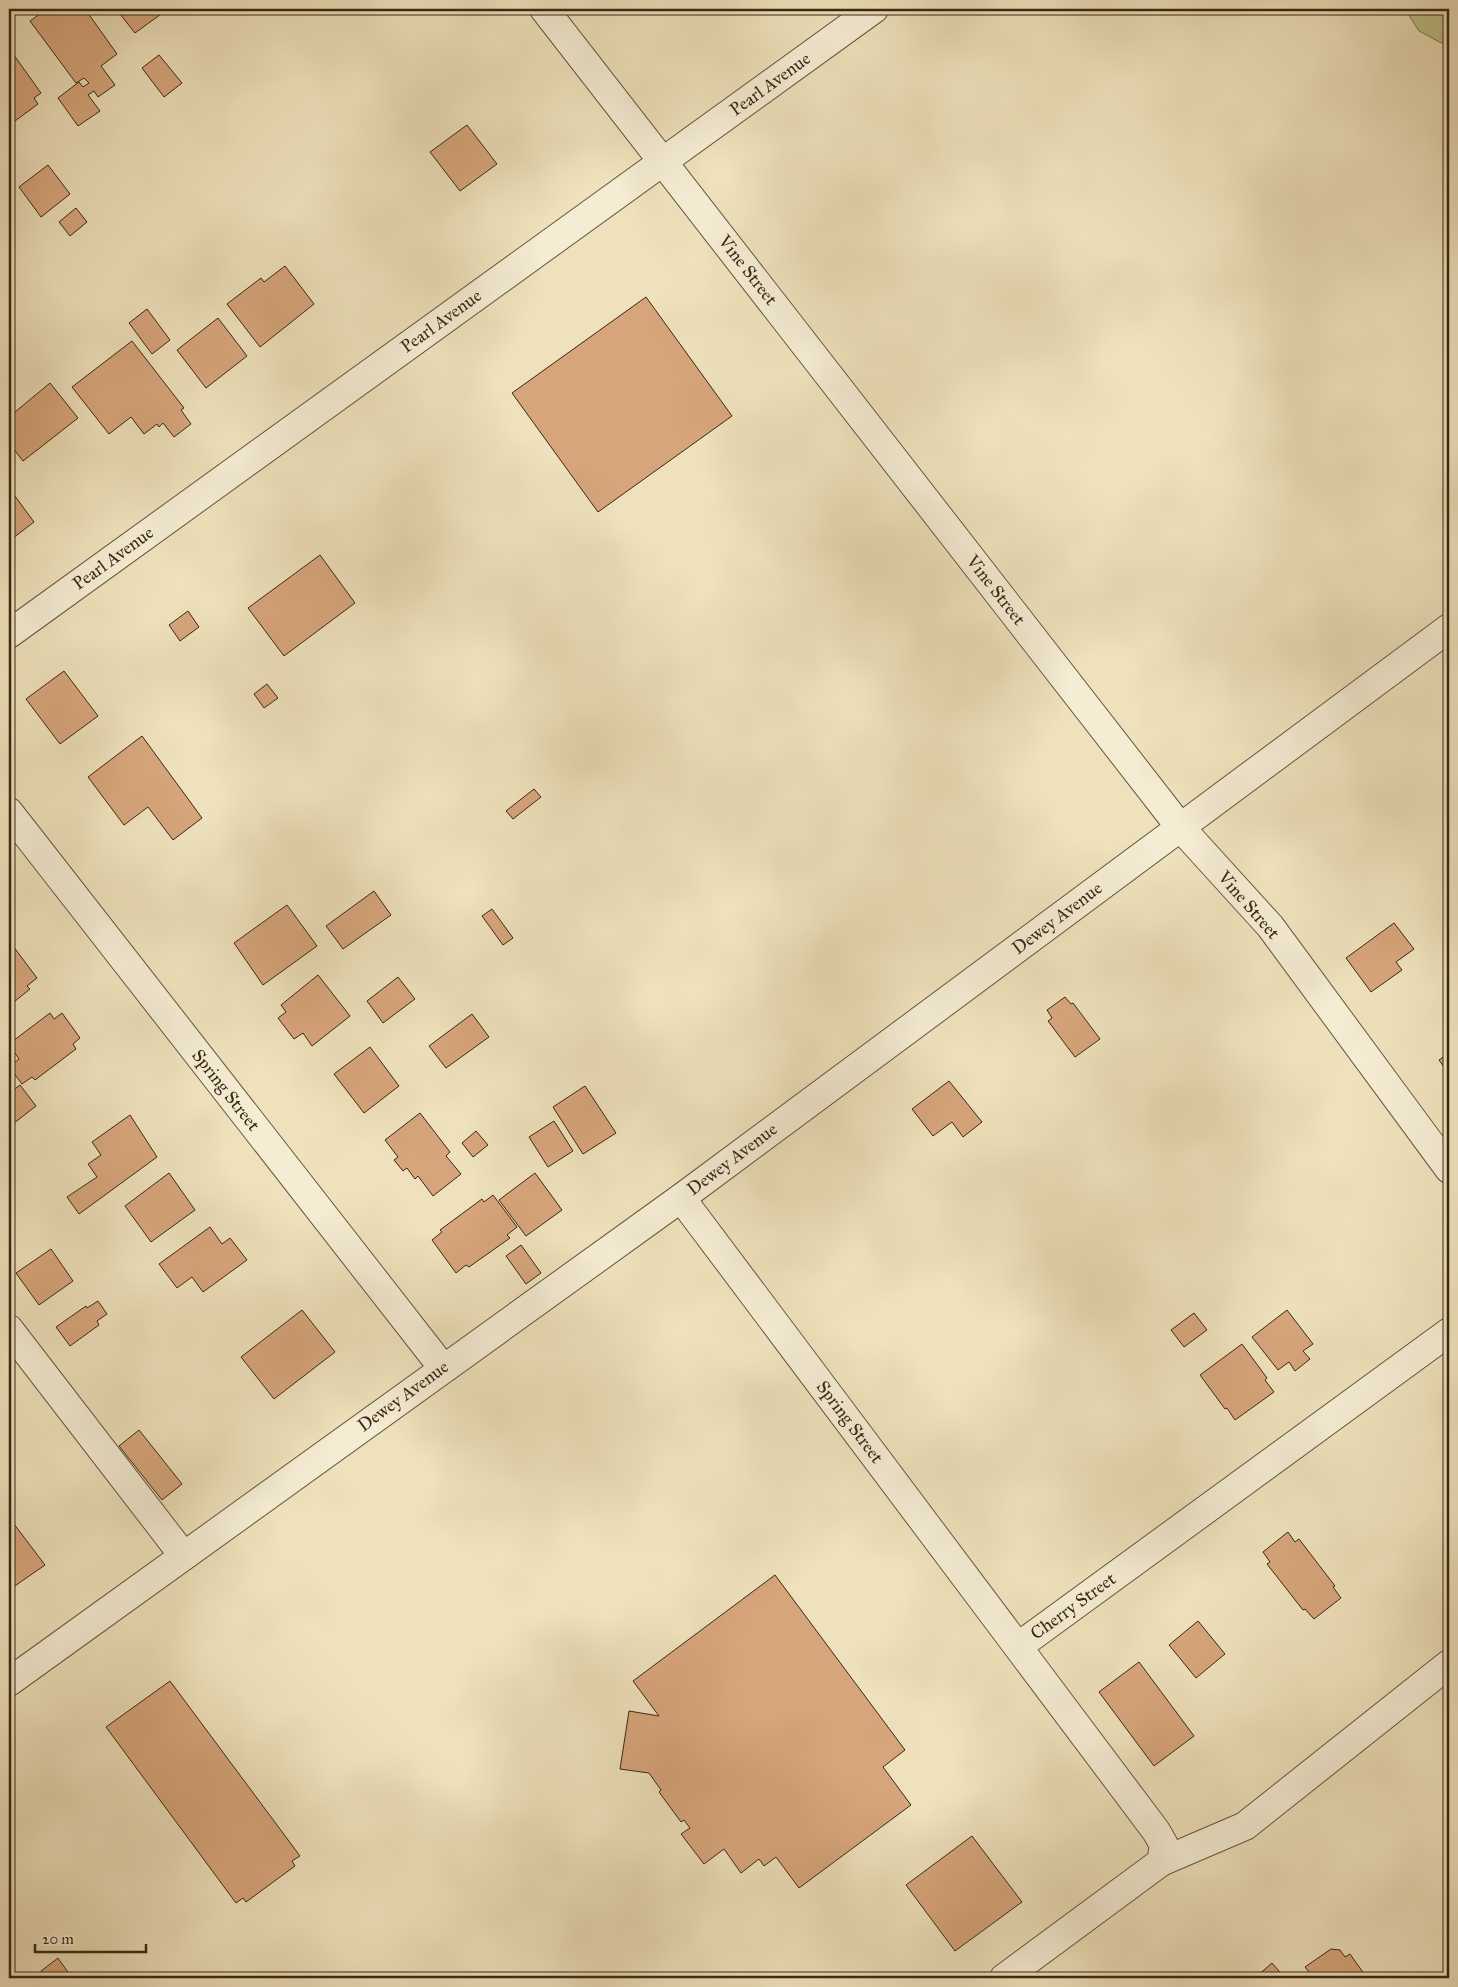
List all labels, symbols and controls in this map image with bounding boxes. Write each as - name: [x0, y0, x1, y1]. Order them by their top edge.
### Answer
- street label: Pearl Avenue: [725, 47, 815, 121]
- street label: Vine Street: [713, 230, 783, 310]
- street label: Pearl Avenue: [396, 284, 486, 358]
- street label: Pearl Avenue: [68, 521, 158, 595]
- street label: Vine Street: [961, 550, 1031, 630]
- street label: Vine Street: [1213, 866, 1285, 944]
- street label: Dewey Avenue: [1008, 877, 1106, 959]
- street label: Spring Street: [186, 1045, 265, 1136]
- street label: Dewey Avenue: [683, 1118, 781, 1200]
- street label: Dewey Avenue: [353, 1356, 453, 1436]
- street label: Spring Street: [811, 1376, 889, 1469]
- street label: Cherry Street: [1026, 1567, 1121, 1644]
- scale bar: [35, 1922, 146, 1954]
- text: 20 m: [42, 1930, 74, 1948]

